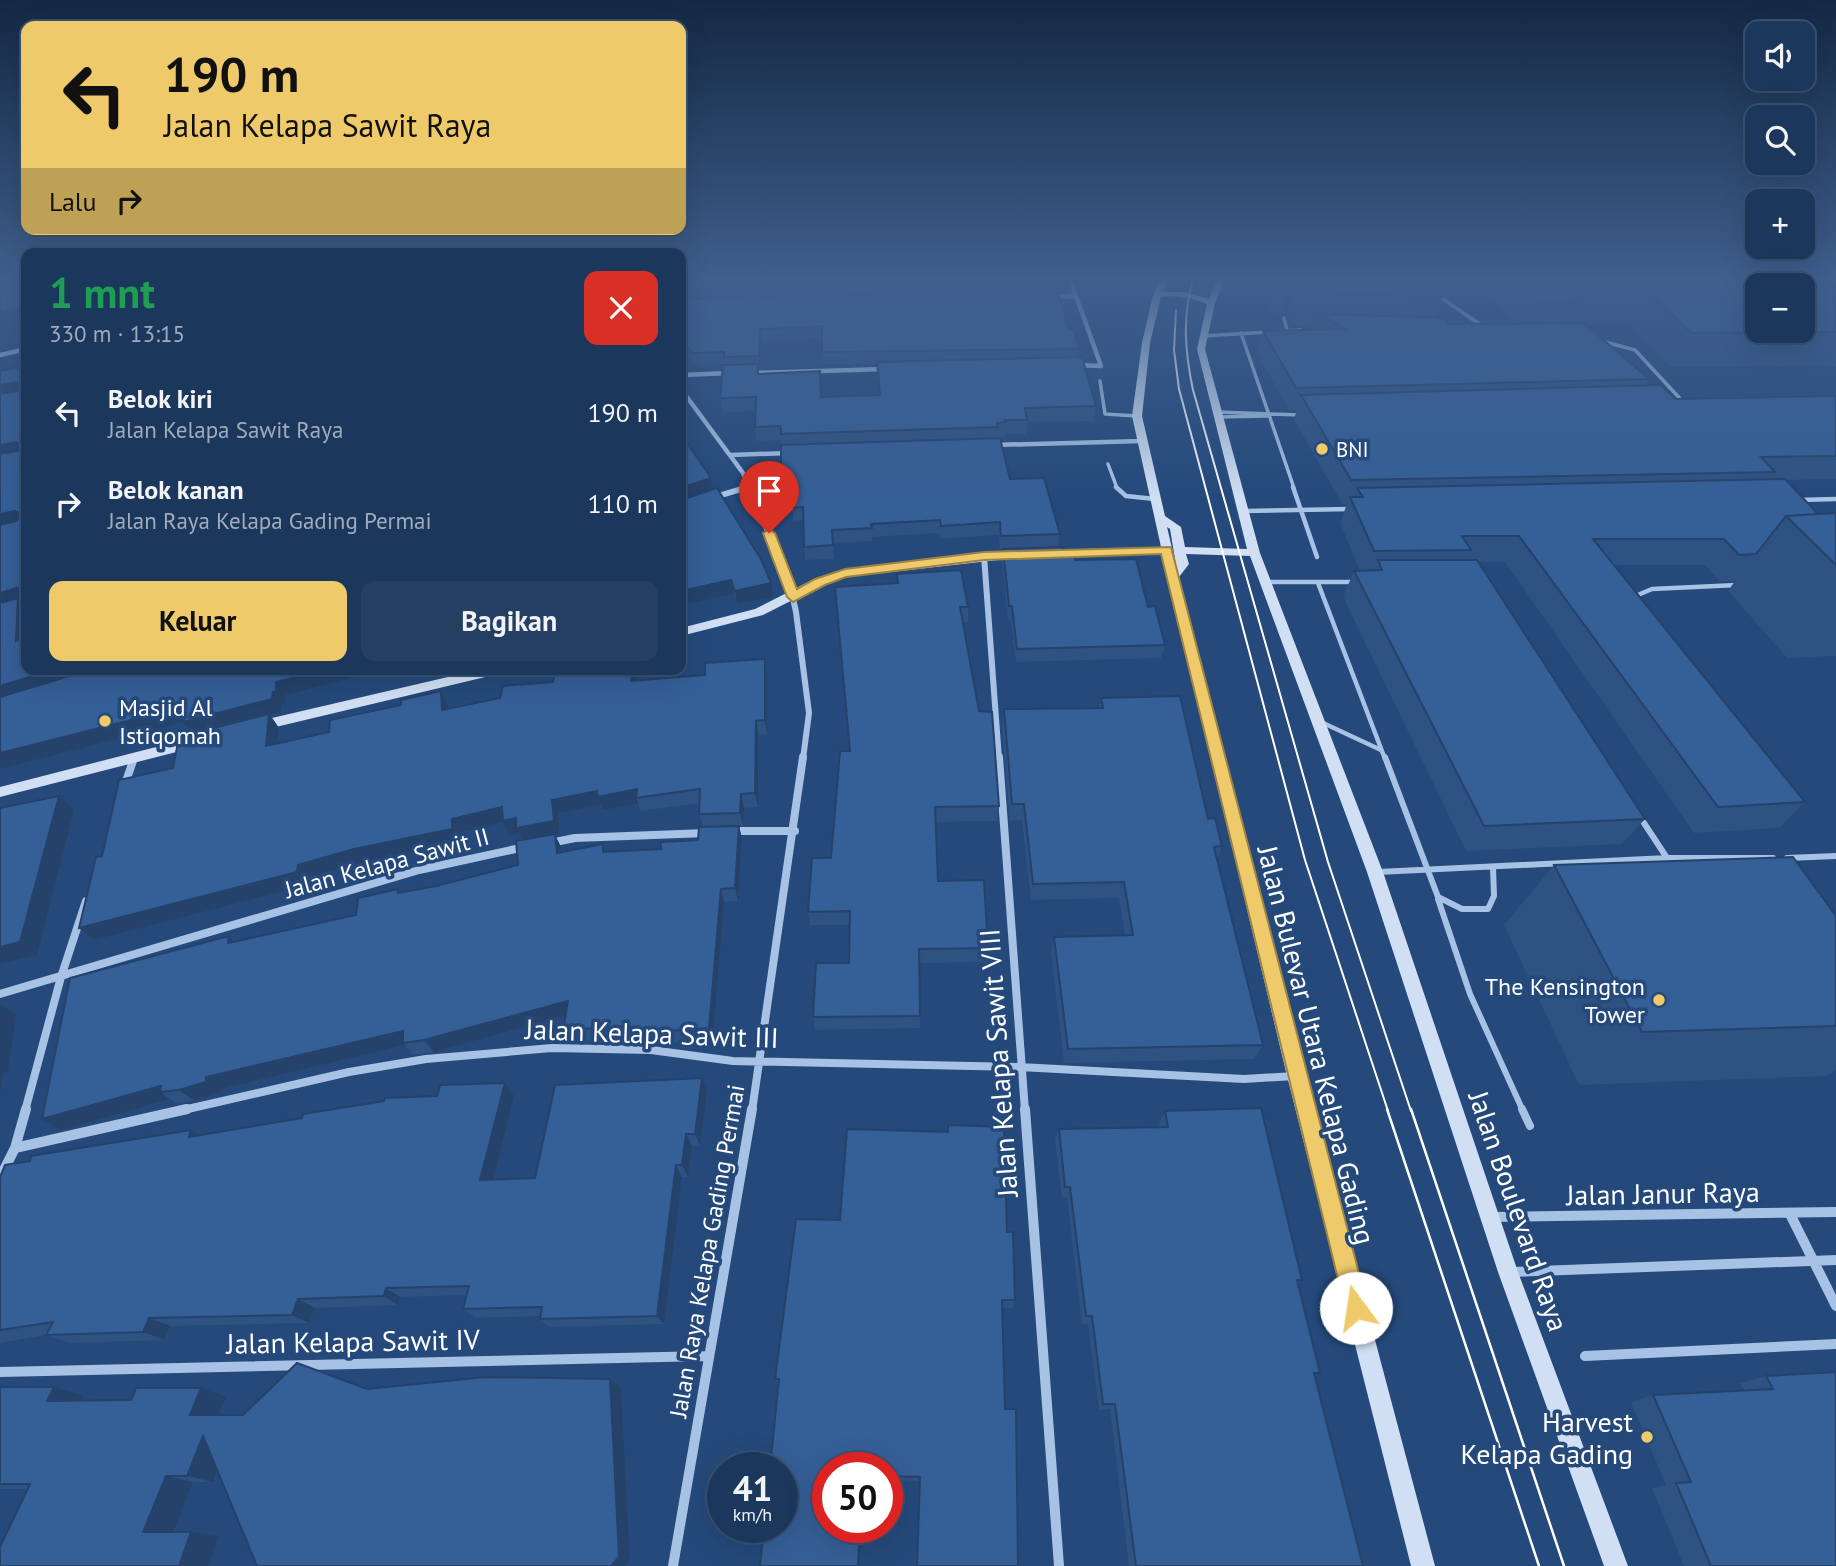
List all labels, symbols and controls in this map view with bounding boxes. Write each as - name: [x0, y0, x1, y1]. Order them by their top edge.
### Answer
- map controls: [1745, 21, 1815, 343]
- button: sound: [1745, 21, 1815, 91]
- text: 190 m: [164, 42, 299, 106]
- icon: left: [49, 49, 140, 140]
- text: Jalan Kelapa Sawit Raya: [164, 104, 491, 146]
- button: search: [1745, 105, 1815, 175]
- icon: right: [110, 182, 148, 220]
- text: Lalu: [49, 185, 96, 218]
- button: +: [1745, 189, 1815, 259]
- text: 1 mnt: [49, 265, 155, 320]
- button: close: [584, 271, 658, 345]
- button: −: [1745, 273, 1815, 343]
- text: 330 m · 13:15: [49, 319, 185, 348]
- text: Belok kiri: [108, 382, 213, 415]
- icon: left: [49, 394, 87, 432]
- text: 190 m: [587, 396, 658, 429]
- text: Jalan Kelapa Sawit Raya: [108, 415, 343, 444]
- place label: BNI: [1336, 436, 1369, 463]
- marker: BNI: [1314, 441, 1330, 457]
- pin: [739, 461, 799, 533]
- icon: arrive: [750, 472, 788, 510]
- text: Belok kanan: [108, 473, 244, 506]
- icon: right: [49, 485, 87, 523]
- text: 110 m: [587, 487, 658, 520]
- text: Jalan Raya Kelapa Gading Permai: [108, 506, 432, 535]
- button: Keluar: [49, 581, 347, 661]
- button: Bagikan: [361, 581, 658, 661]
- place label: Masjid Al Istiqomah: [119, 692, 221, 751]
- marker: Masjid Al Istiqomah: [97, 713, 113, 729]
- street label: Jalan Kelapa Sawit II: [280, 821, 493, 905]
- street label: Jalan Bulevar Utara Kelapa Gading: [1249, 841, 1384, 1248]
- street label: Jalan Kelapa Sawit VIII: [970, 928, 1026, 1199]
- place label: The Kensington Tower: [1485, 971, 1645, 1030]
- marker: The Kensington Tower: [1651, 992, 1667, 1008]
- street label: Jalan Kelapa Sawit III: [524, 1010, 779, 1056]
- street label: Jalan Raya Kelapa Gading Permai: [662, 1082, 752, 1421]
- street label: Jalan Boulevard Raya: [1460, 1085, 1577, 1336]
- street label: Jalan Janur Raya: [1565, 1173, 1760, 1213]
- position arrow: [1319, 1271, 1393, 1345]
- street label: Jalan Kelapa Sawit IV: [225, 1320, 480, 1362]
- place label: Harvest Kelapa Gading: [1461, 1403, 1634, 1472]
- marker: Harvest Kelapa Gading: [1639, 1429, 1655, 1445]
- speed limit sign: 50: [812, 1452, 903, 1543]
- text: 41: [733, 1465, 772, 1511]
- text: km/h: [733, 1503, 772, 1526]

